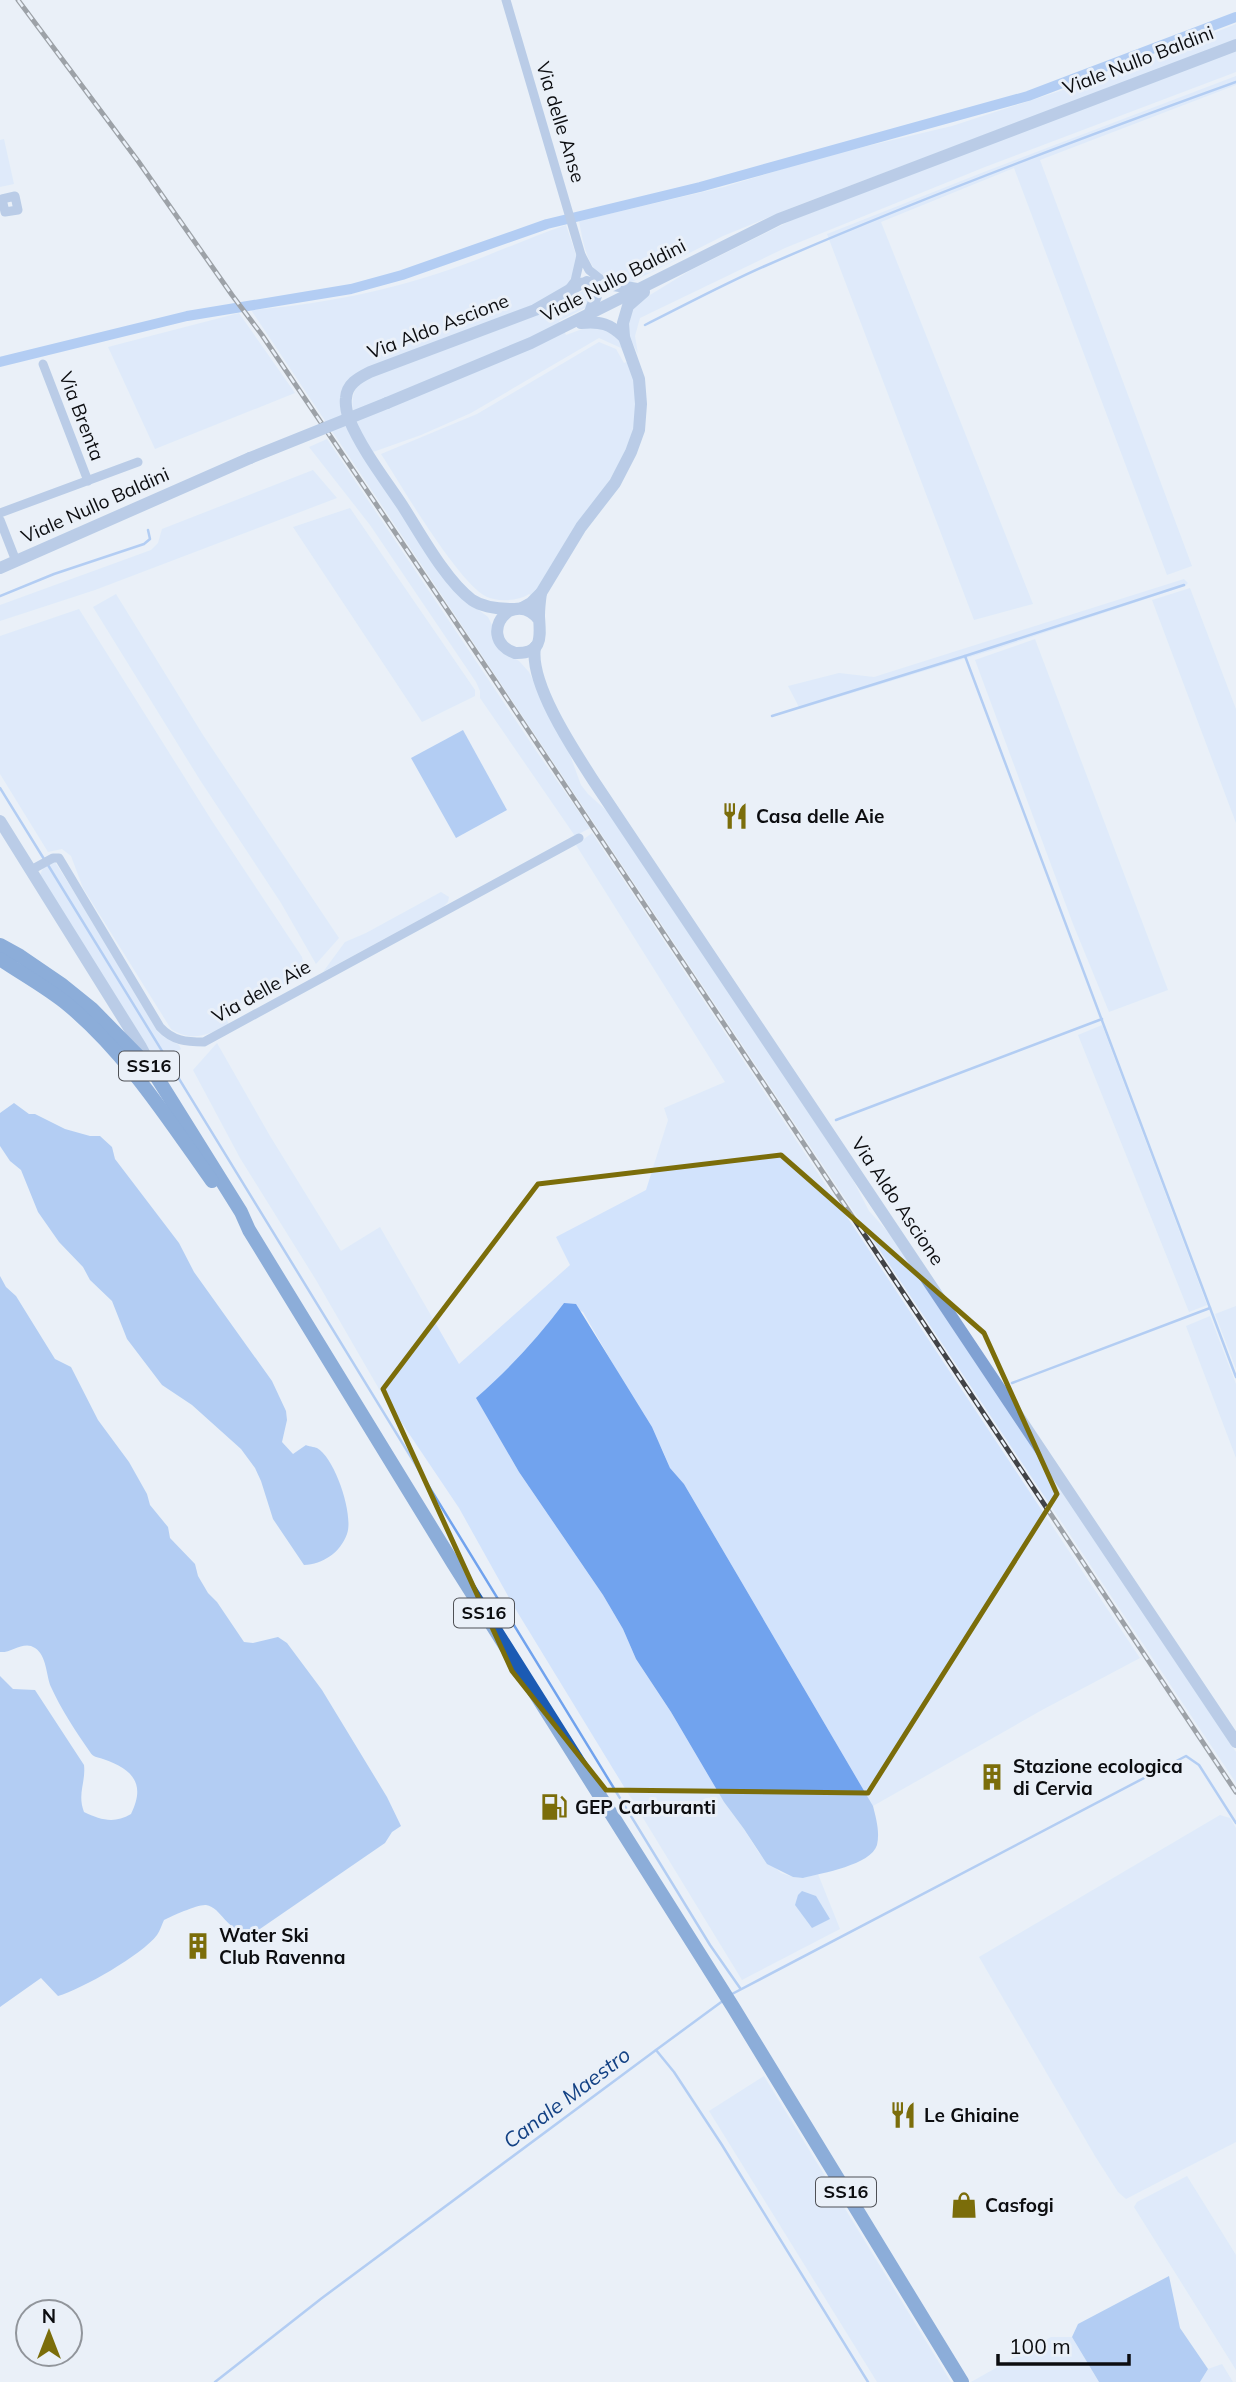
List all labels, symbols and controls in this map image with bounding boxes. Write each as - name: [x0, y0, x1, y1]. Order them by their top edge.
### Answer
- street label: Viale Nullo Baldini: [1059, 20, 1217, 100]
- street label: Via delle Anse: [531, 59, 591, 185]
- street label: Viale Nullo Baldini: [537, 233, 689, 327]
- street label: Via Aldo Ascione: [364, 288, 512, 364]
- street label: Via Brenta: [54, 368, 110, 464]
- street label: Viale Nullo Baldini: [17, 462, 173, 548]
- restaurant icon: Casa delle Aie: [720, 801, 750, 831]
- place label: Casa delle Aie: [756, 804, 884, 828]
- street label: Via delle Aie: [207, 954, 315, 1028]
- road number: SS16: [119, 1051, 179, 1080]
- street label: Via Aldo Ascione: [846, 1132, 950, 1270]
- road number: SS16: [454, 1598, 514, 1628]
- place label: Stazione ecologica di Cervia: [1013, 1754, 1183, 1800]
- building icon: Stazione ecologica di Cervia: [977, 1762, 1007, 1792]
- fuel station icon: GEP Carburanti: [539, 1792, 569, 1822]
- place label: GEP Carburanti: [575, 1795, 716, 1819]
- place label: Water Ski Club Ravenna: [219, 1923, 345, 1969]
- building icon: Water Ski Club Ravenna: [183, 1931, 213, 1961]
- water label: Canale Maestro: [498, 2041, 635, 2154]
- restaurant icon: Le Ghiaine: [888, 2100, 918, 2130]
- place label: Le Ghiaine: [924, 2103, 1019, 2127]
- road number: SS16: [816, 2178, 876, 2206]
- shop icon: Casfogi: [949, 2190, 979, 2220]
- place label: Casfogi: [985, 2193, 1054, 2217]
- north arrow: [14, 2298, 84, 2368]
- text: N: [42, 2304, 56, 2328]
- scale bar: [998, 2322, 1129, 2366]
- text: 100 m: [1009, 2333, 1071, 2359]

